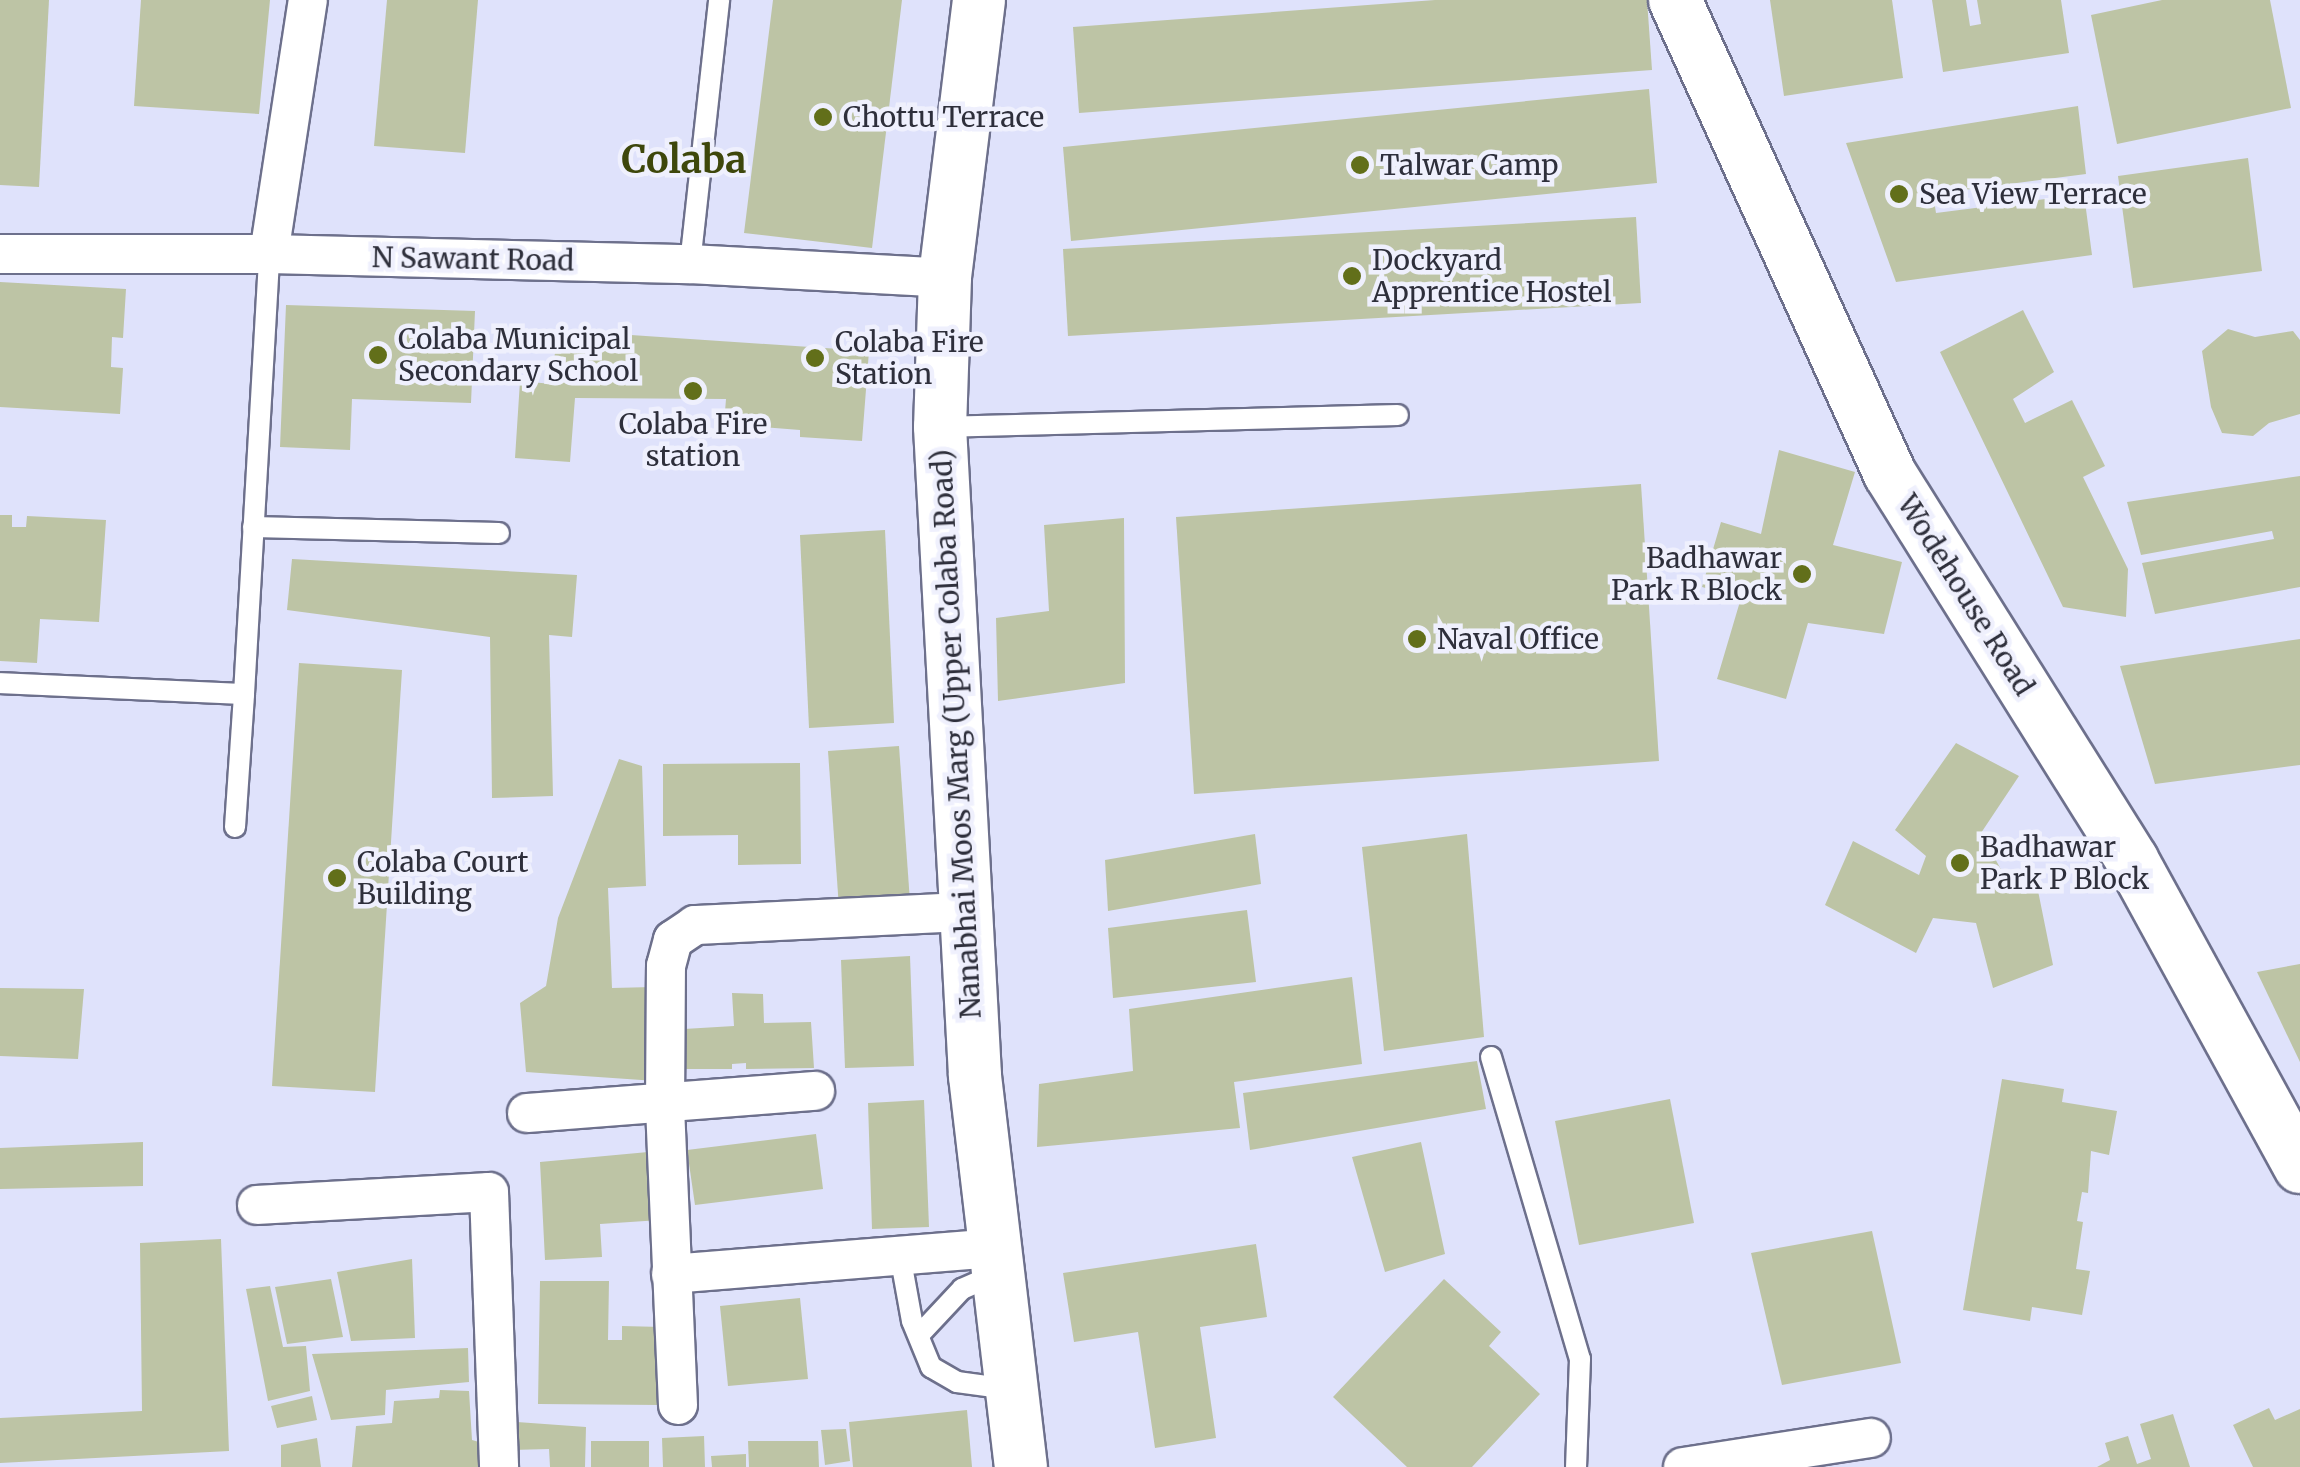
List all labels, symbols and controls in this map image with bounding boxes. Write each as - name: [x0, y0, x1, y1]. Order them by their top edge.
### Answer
- place label: Chottu Terrace: [843, 100, 1044, 134]
- marker: Chottu Terrace: [812, 106, 834, 128]
- district label: Colaba: [622, 137, 746, 183]
- place label: Talwar Camp: [1380, 148, 1558, 182]
- marker: Talwar Camp: [1349, 154, 1371, 176]
- place label: Sea View Terrace: [1919, 177, 2147, 211]
- marker: Sea View Terrace: [1888, 183, 1910, 205]
- street label: N Sawant Road: [371, 240, 575, 278]
- place label: Dockyard Apprentice Hostel: [1372, 243, 1611, 309]
- marker: Dockyard Apprentice Hostel: [1341, 265, 1363, 287]
- place label: Colaba Municipal Secondary School: [398, 322, 638, 388]
- place label: Colaba Fire Station: [835, 325, 984, 391]
- marker: Colaba Municipal Secondary School: [367, 344, 389, 366]
- marker: Colaba Fire Station: [804, 347, 826, 369]
- marker: Colaba Fire station: [682, 380, 704, 402]
- place label: Colaba Fire station: [619, 407, 767, 473]
- street label: Nanabhai Moos Marg (Upper Colaba Road): [924, 449, 988, 1019]
- street label: Wodehouse Road: [1891, 488, 2041, 702]
- place label: Badhawar Park R Block: [1611, 541, 1782, 607]
- marker: Badhawar Park R Block: [1791, 563, 1813, 585]
- place label: Naval Office: [1437, 622, 1599, 656]
- marker: Naval Office: [1406, 628, 1428, 650]
- place label: Badhawar Park P Block: [1980, 830, 2149, 896]
- place label: Colaba Court Building: [357, 845, 529, 911]
- marker: Badhawar Park P Block: [1949, 852, 1971, 874]
- marker: Colaba Court Building: [326, 867, 348, 889]

